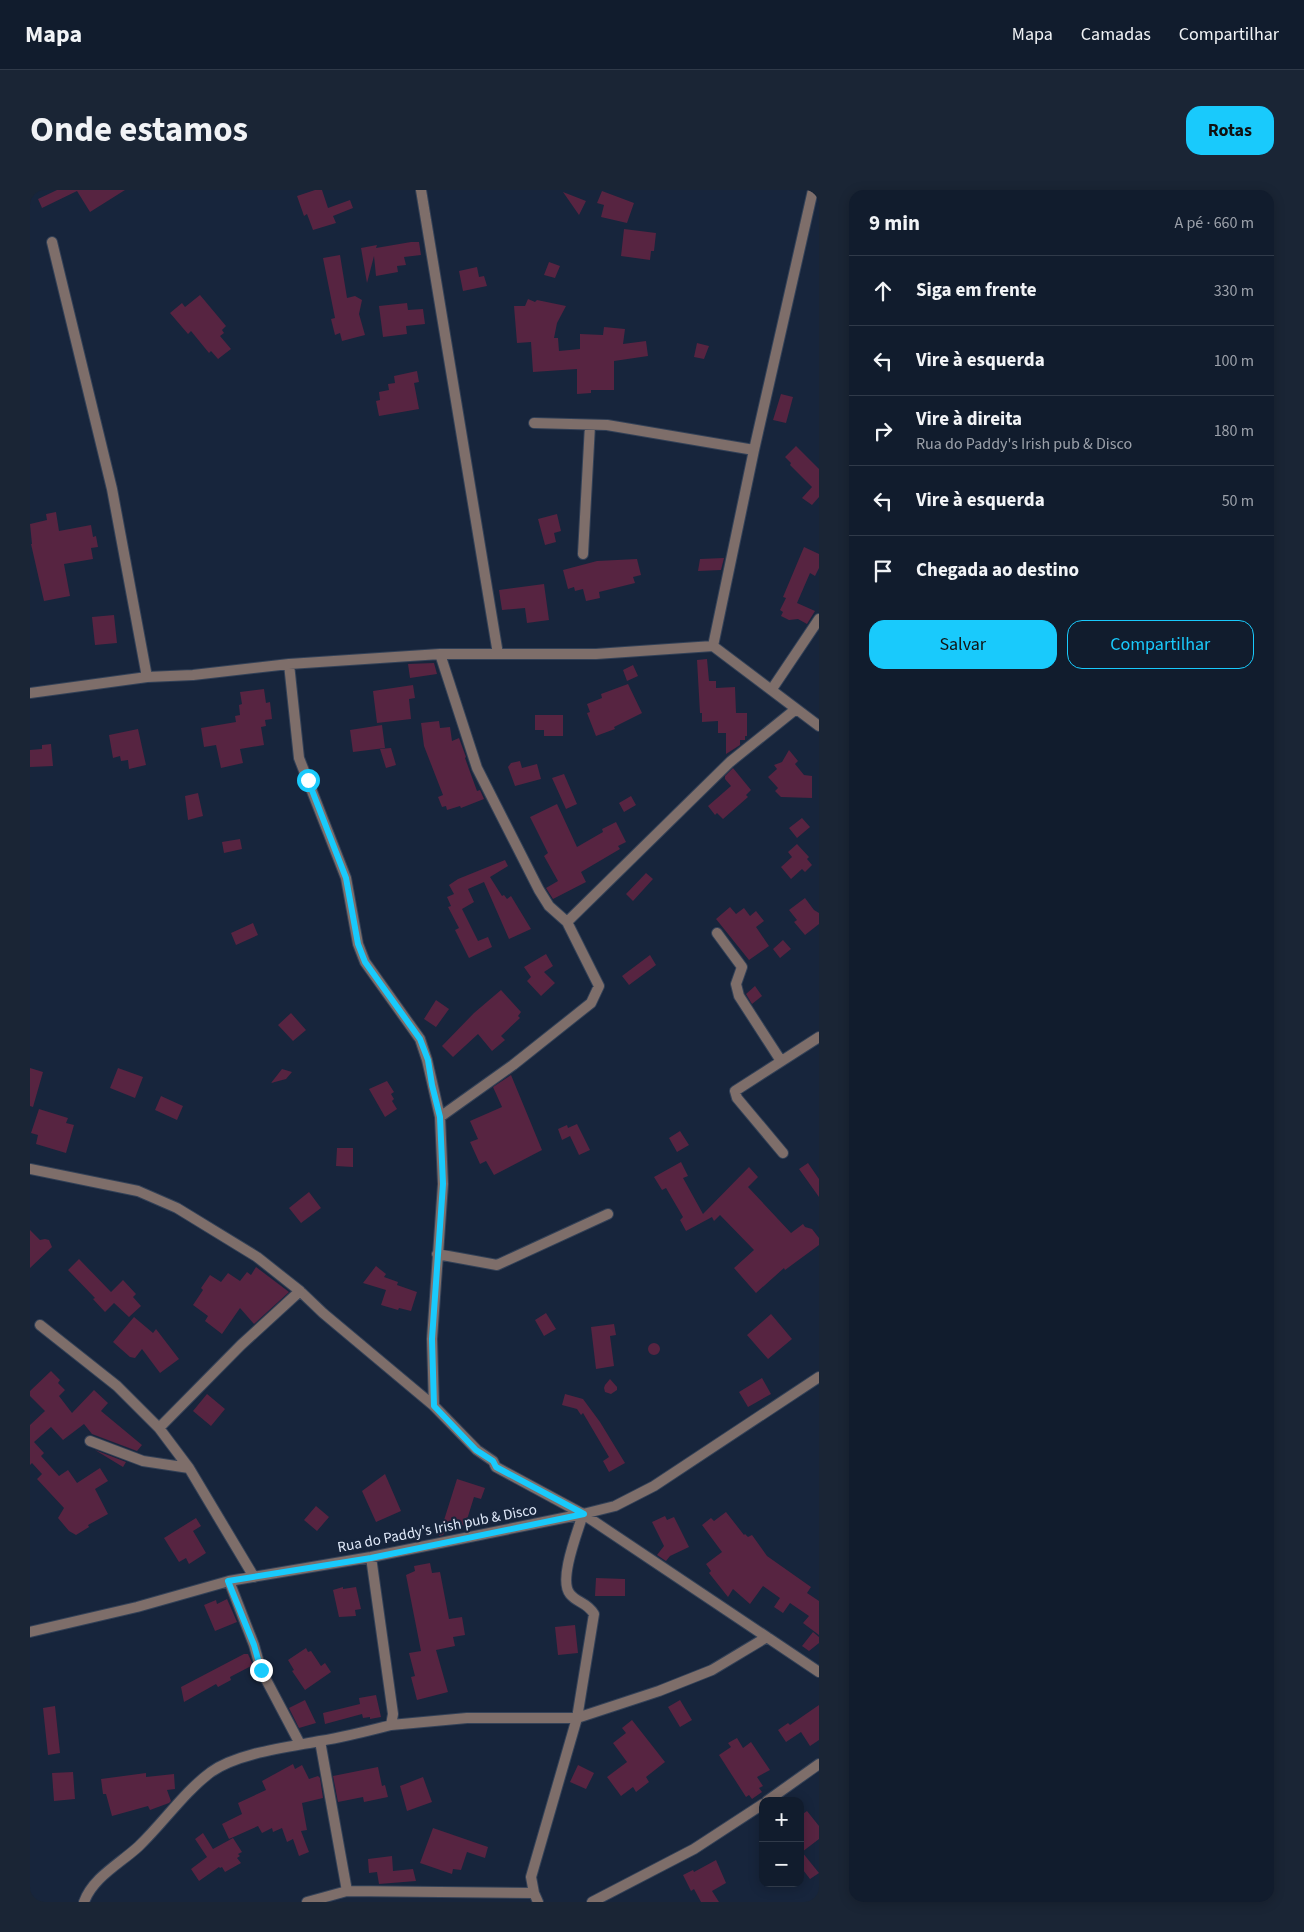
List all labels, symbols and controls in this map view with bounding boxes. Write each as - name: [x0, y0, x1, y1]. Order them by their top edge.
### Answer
- text: Mapa: [25, 17, 82, 52]
- text: Mapa: [1012, 22, 1053, 47]
- text: Camadas: [1081, 22, 1151, 47]
- text: Compartilhar: [1179, 22, 1279, 47]
- text: Onde estamos: [30, 105, 248, 155]
- button: Rotas: [1186, 106, 1274, 155]
- text: 9 min: [869, 208, 920, 238]
- text: A pé · 660 m: [1175, 212, 1254, 234]
- icon: ahead: [869, 277, 897, 305]
- text: Siga em frente: [916, 277, 1037, 304]
- text: 330 m: [1214, 280, 1254, 302]
- icon: left: [869, 347, 897, 375]
- text: Vire à esquerda: [916, 347, 1045, 374]
- text: 100 m: [1214, 350, 1254, 372]
- text: Vire à direita: [916, 406, 1022, 433]
- icon: right: [869, 417, 897, 445]
- text: 180 m: [1214, 420, 1254, 442]
- text: Rua do Paddy's Irish pub & Disco: [916, 433, 1132, 455]
- icon: left: [869, 487, 897, 515]
- text: Vire à esquerda: [916, 487, 1045, 514]
- text: 50 m: [1222, 490, 1254, 512]
- icon: arrive: [869, 557, 897, 585]
- text: Chegada ao destino: [916, 557, 1079, 584]
- button: Salvar: [869, 620, 1057, 669]
- button: Compartilhar: [1067, 620, 1254, 669]
- route start: [297, 769, 320, 792]
- street label: Rua do Paddy's Irish pub & Disco: [336, 1499, 539, 1558]
- route end: [250, 1659, 273, 1682]
- map controls: [759, 1797, 804, 1887]
- button: +: [759, 1797, 804, 1842]
- button: −: [759, 1842, 804, 1887]

